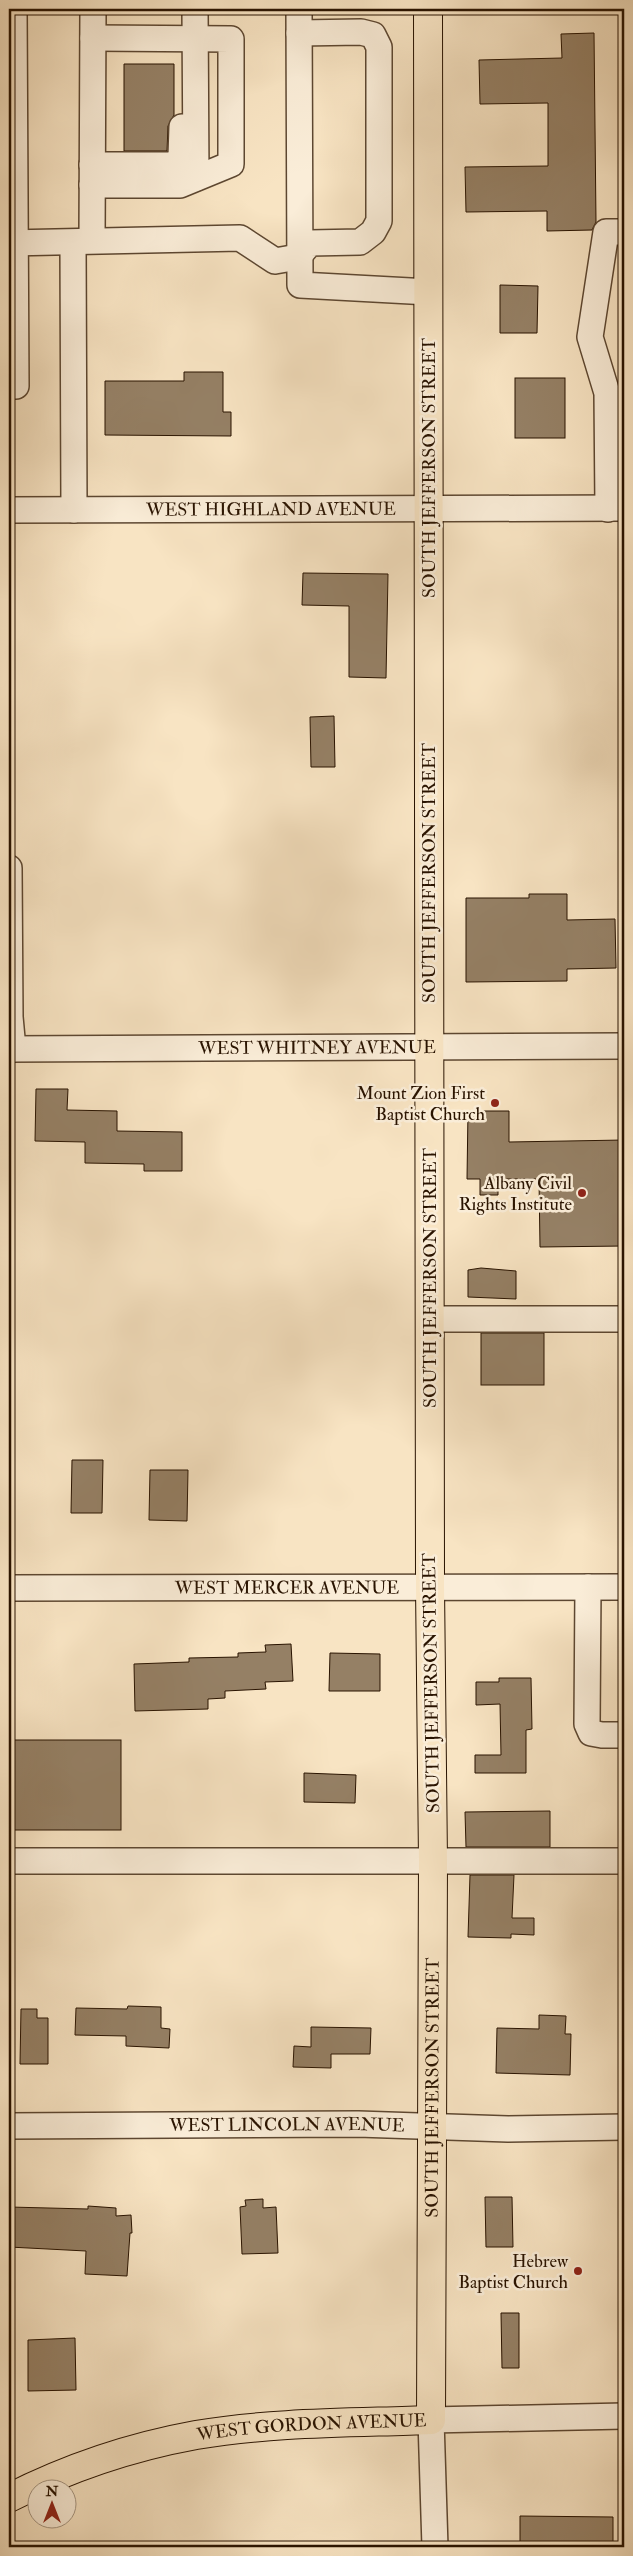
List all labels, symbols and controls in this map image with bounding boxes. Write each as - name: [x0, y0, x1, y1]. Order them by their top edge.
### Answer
- street label: SOUTH JEFFERSON STREET: [418, 337, 441, 598]
- street label: WEST HIGHLAND AVENUE: [145, 498, 396, 522]
- street label: SOUTH JEFFERSON STREET: [418, 742, 441, 1003]
- street label: WEST WHITNEY AVENUE: [197, 1036, 436, 1060]
- place label: Mount Zion First Baptist Church: [357, 1082, 486, 1126]
- marker: Mount Zion First Baptist Church: [489, 1097, 501, 1109]
- street label: SOUTH JEFFERSON STREET: [419, 1147, 442, 1408]
- place label: Albany Civil Rights Institute: [459, 1172, 572, 1216]
- marker: Albany Civil Rights Institute: [576, 1187, 588, 1199]
- street label: SOUTH JEFFERSON STREET: [418, 1552, 445, 1813]
- street label: WEST MERCER AVENUE: [174, 1576, 399, 1600]
- street label: SOUTH JEFFERSON STREET: [421, 1957, 445, 2218]
- street label: WEST LINCOLN AVENUE: [168, 2113, 405, 2138]
- place label: Hebrew Baptist Church: [458, 2250, 569, 2294]
- marker: Hebrew Baptist Church: [572, 2265, 584, 2277]
- street label: WEST GORDON AVENUE: [194, 2409, 427, 2447]
- north arrow: [28, 2478, 78, 2528]
- text: N: [45, 2483, 59, 2500]

